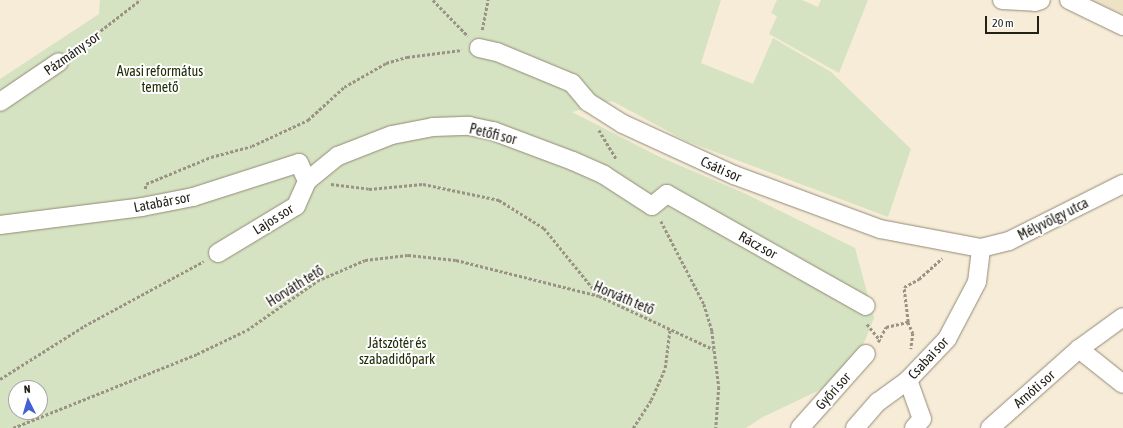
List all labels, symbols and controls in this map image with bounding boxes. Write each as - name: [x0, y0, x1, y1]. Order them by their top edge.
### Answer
- scale bar: [987, 8, 1041, 34]
- text: 20 m: [992, 16, 1014, 30]
- street label: Pázmány sor: [41, 28, 103, 78]
- park label: Avasi református temető: [117, 63, 203, 96]
- street label: Petőfi sor: [468, 120, 518, 148]
- street label: Csáti sor: [698, 153, 744, 185]
- street label: Latabár sor: [132, 188, 192, 216]
- street label: Mélyvölgy utca: [1015, 194, 1091, 244]
- street label: Lajos sor: [250, 200, 296, 238]
- street label: Rácz sor: [736, 228, 780, 262]
- street label: Horváth tető: [263, 262, 327, 310]
- street label: Horváth tető: [591, 278, 657, 318]
- street label: Csabai sor: [904, 333, 952, 383]
- park label: Játszótér és szabadidőpark: [359, 335, 435, 368]
- street label: Arnóti sor: [1010, 367, 1058, 411]
- street label: Győri sor: [812, 369, 854, 413]
- north arrow: [8, 380, 48, 420]
- text: N: [23, 383, 31, 395]

